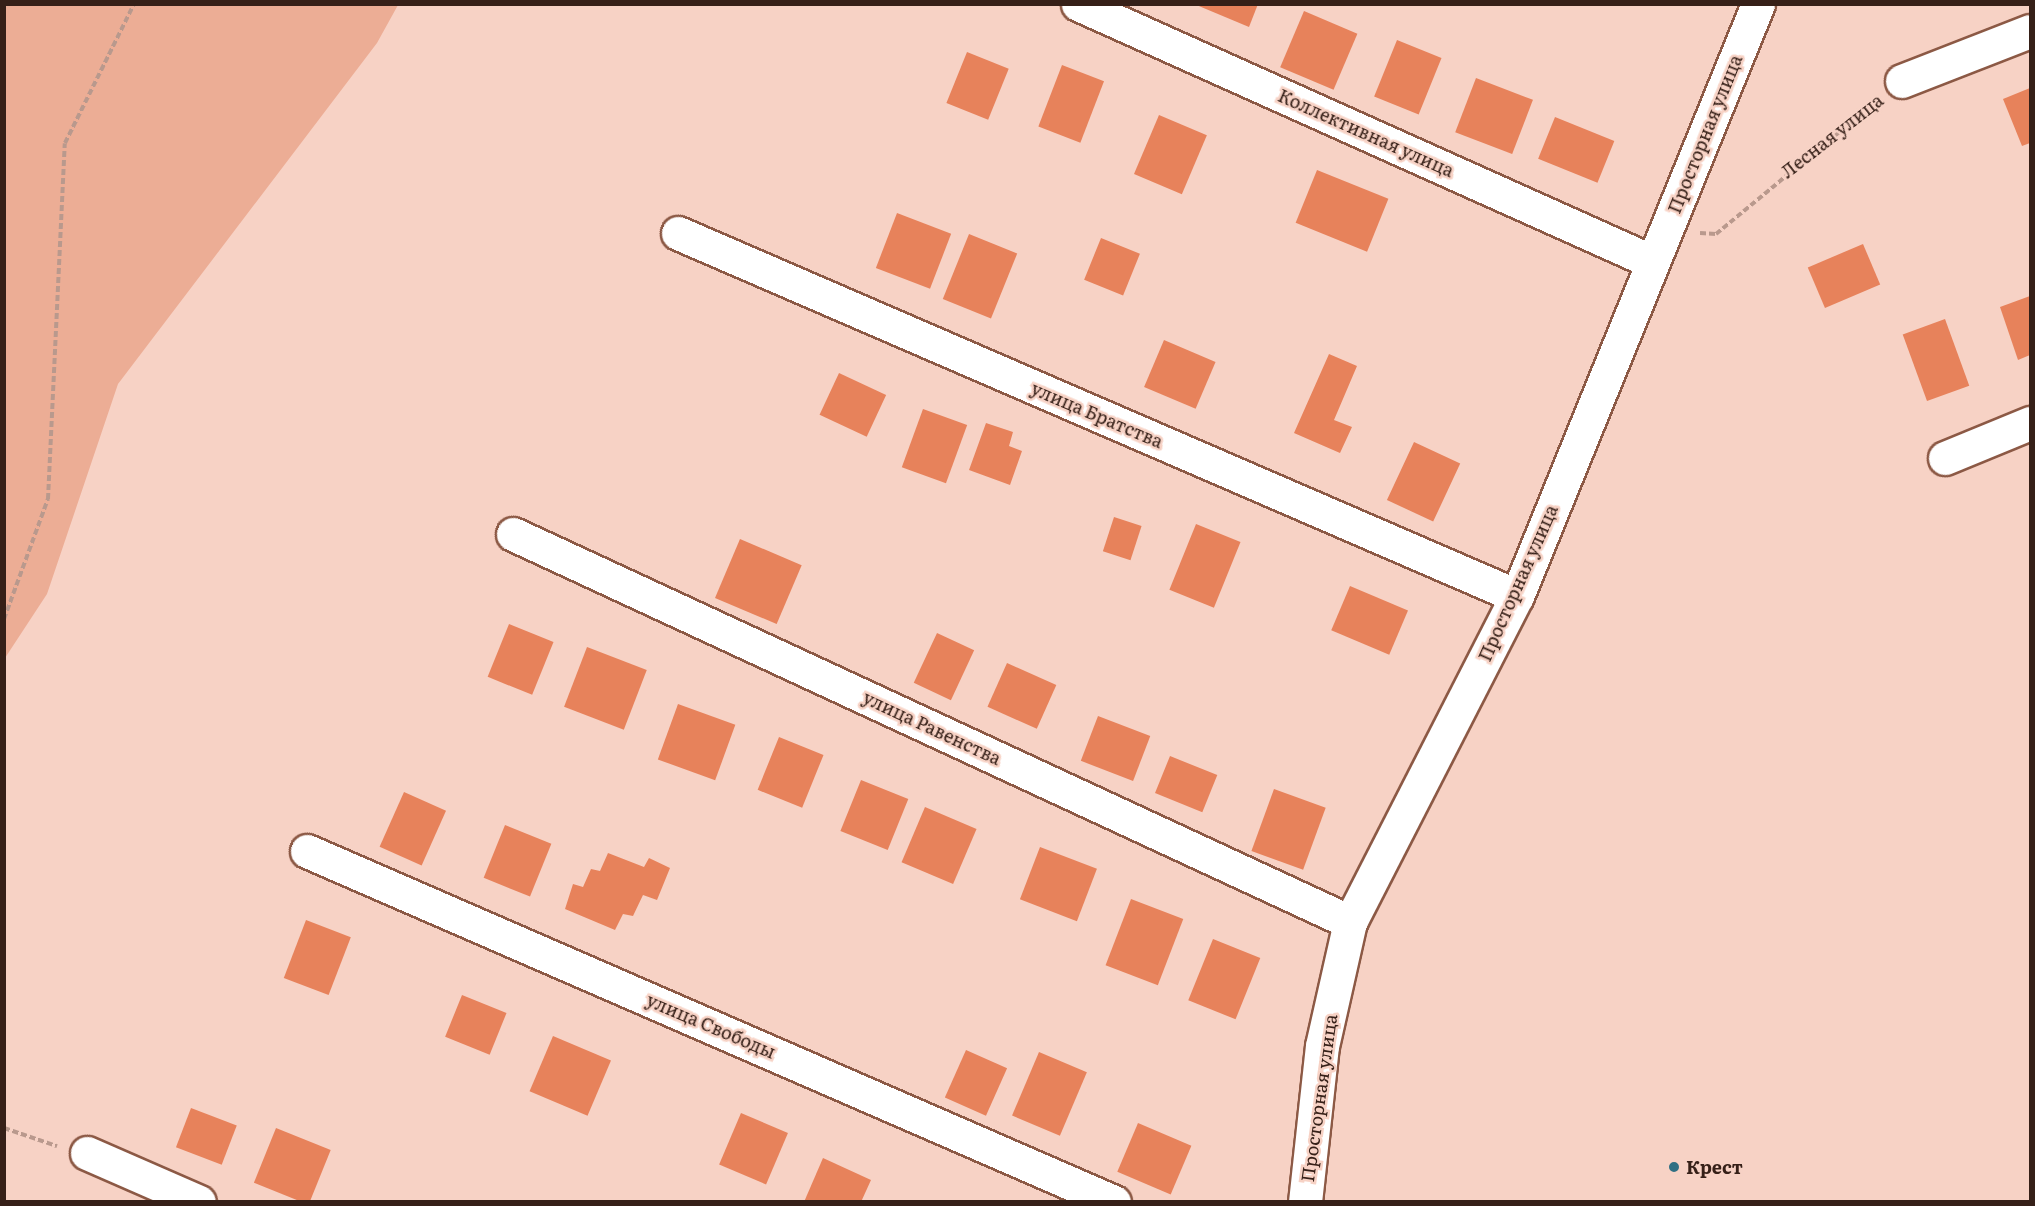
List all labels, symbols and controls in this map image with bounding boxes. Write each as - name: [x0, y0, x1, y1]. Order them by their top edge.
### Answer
- street label: Просторная улица: [1663, 51, 1747, 217]
- street label: Коллективная улица: [1275, 84, 1457, 182]
- street label: Лесная улица: [1777, 89, 1887, 183]
- street label: улица Братства: [1028, 377, 1166, 453]
- street label: Просторная улица: [1474, 501, 1562, 665]
- street label: улица Равенства: [859, 687, 1005, 769]
- street label: улица Свободы: [643, 989, 779, 1063]
- street label: Просторная улица: [1297, 1013, 1341, 1183]
- place label: Крест: [1686, 1156, 1743, 1178]
- marker: Крест: [1667, 1160, 1681, 1174]

